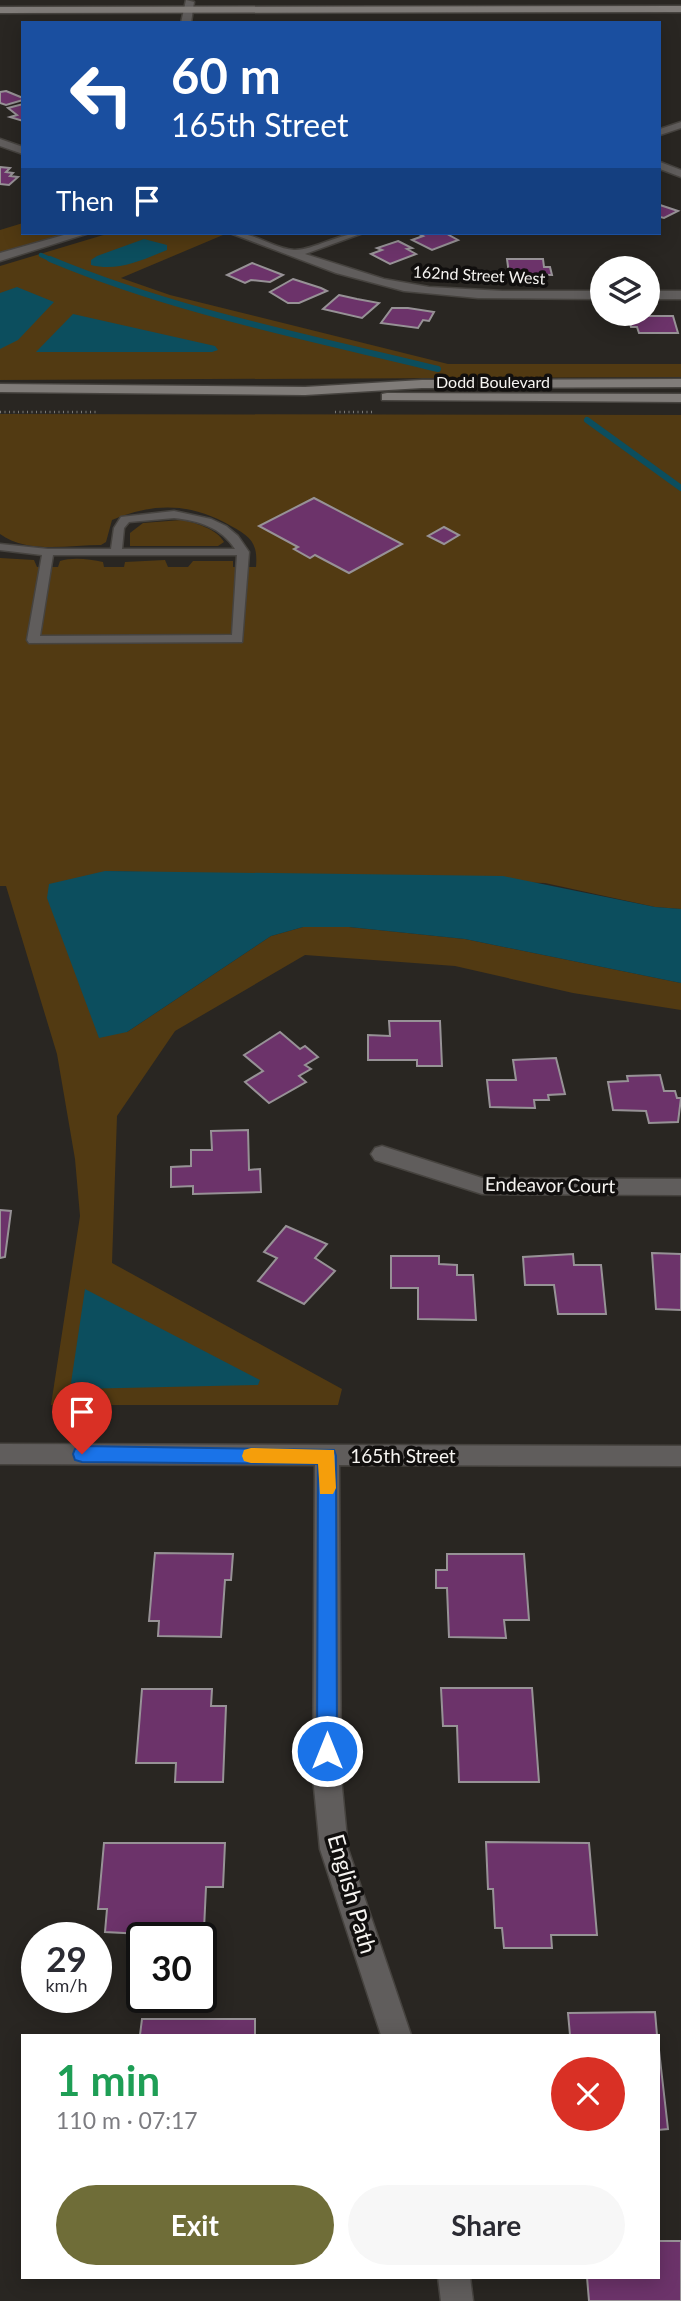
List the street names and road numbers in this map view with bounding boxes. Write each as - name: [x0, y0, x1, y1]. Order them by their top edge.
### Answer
- street label: 162nd Street West: [412, 262, 546, 287]
- street label: Dodd Boulevard: [436, 372, 550, 391]
- street label: Endeavor Court: [485, 1172, 616, 1197]
- street label: 165th Street: [350, 1444, 456, 1467]
- street label: English Path: [323, 1831, 383, 1957]

